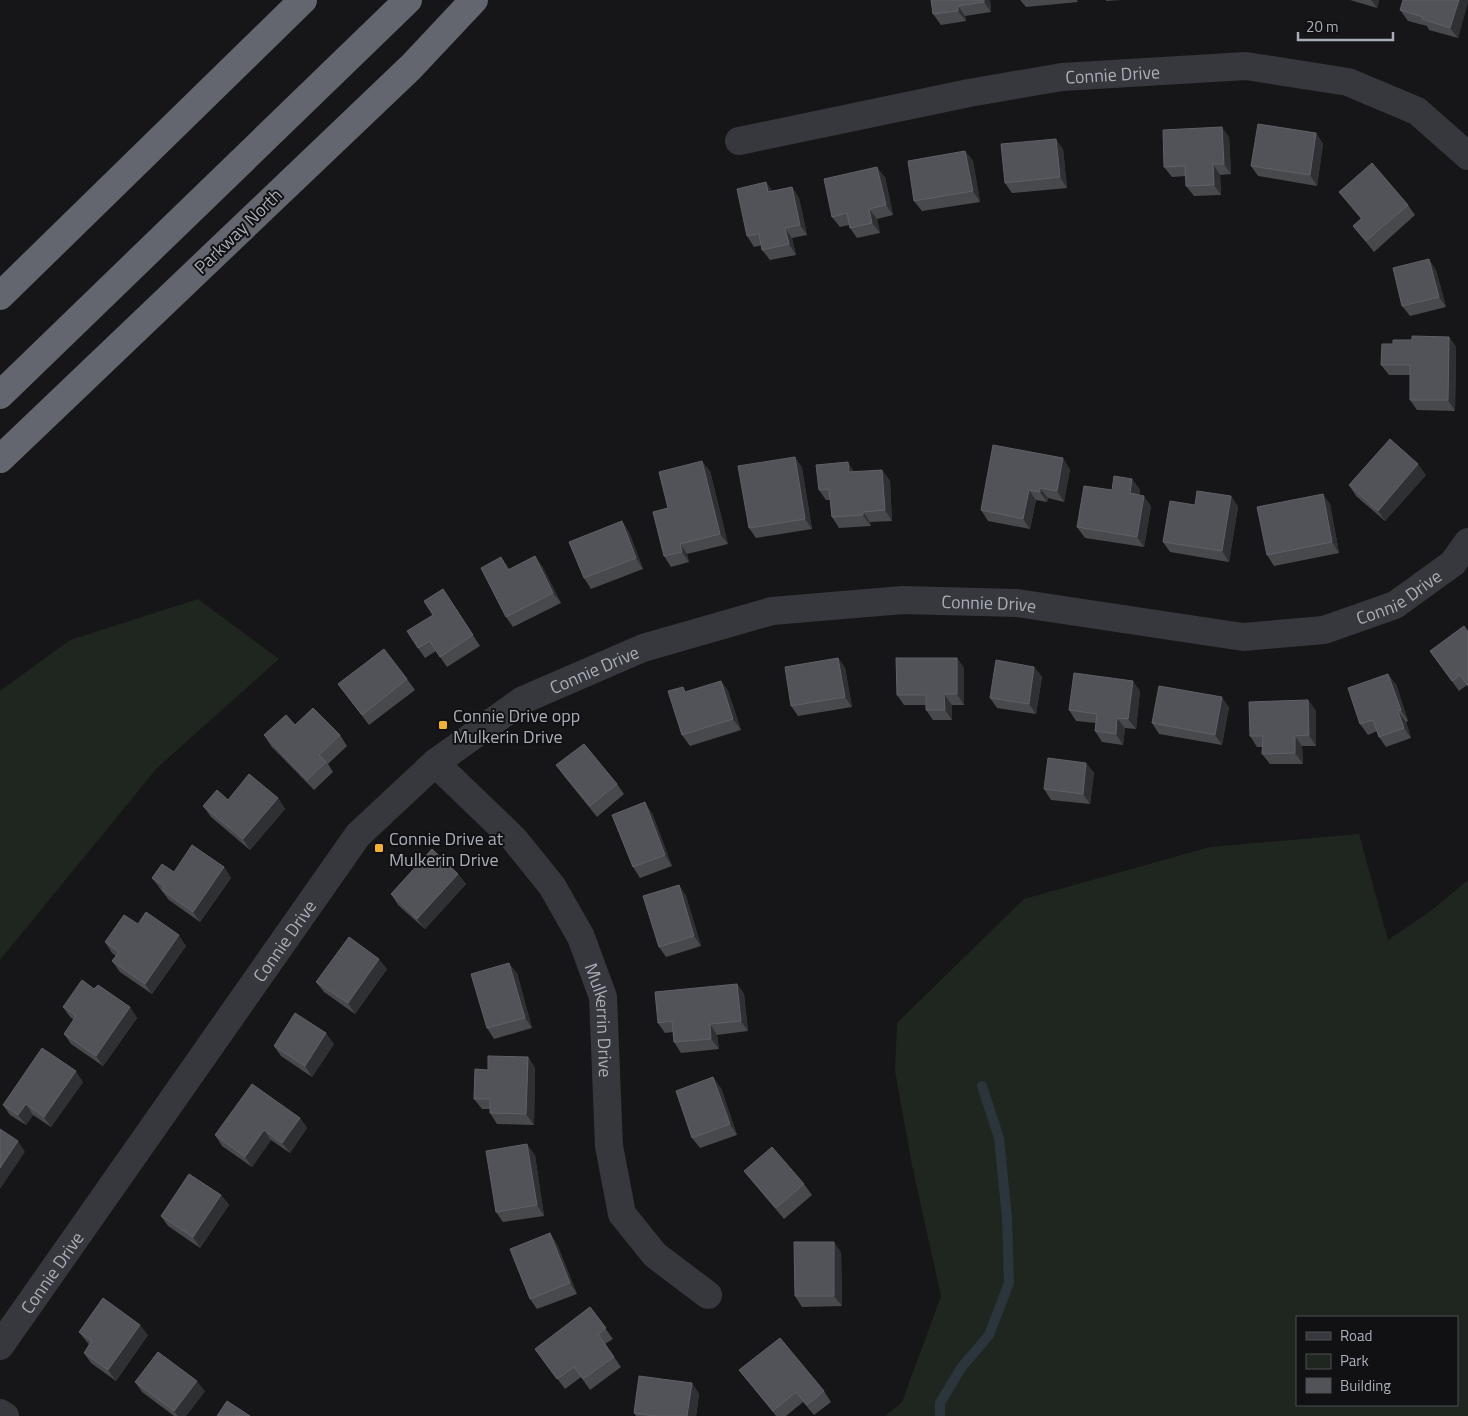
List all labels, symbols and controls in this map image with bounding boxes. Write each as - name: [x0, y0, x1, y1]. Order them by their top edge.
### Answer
- scale bar: [1298, 10, 1393, 42]
- text: 20 m: [1306, 15, 1339, 38]
- street label: Connie Drive: [1064, 58, 1161, 90]
- street label: Parkway North: [188, 182, 288, 280]
- street label: Connie Drive: [1352, 562, 1447, 631]
- street label: Connie Drive: [941, 588, 1038, 619]
- street label: Connie Drive: [545, 638, 643, 700]
- place label: Connie Drive opp Mulkerin Drive: [453, 702, 580, 750]
- marker: Connie Drive opp Mulkerin Drive: [437, 719, 449, 731]
- place label: Connie Drive at Mulkerin Drive: [389, 825, 504, 873]
- marker: Connie Drive at Mulkerin Drive: [373, 842, 385, 854]
- street label: Connie Drive: [246, 894, 322, 987]
- street label: Mulkerrin Drive: [578, 959, 620, 1078]
- street label: Connie Drive: [13, 1226, 90, 1319]
- legend: [1296, 1316, 1458, 1406]
- text: Road: [1340, 1324, 1372, 1347]
- text: Park: [1340, 1349, 1369, 1372]
- text: Building: [1340, 1374, 1391, 1397]

